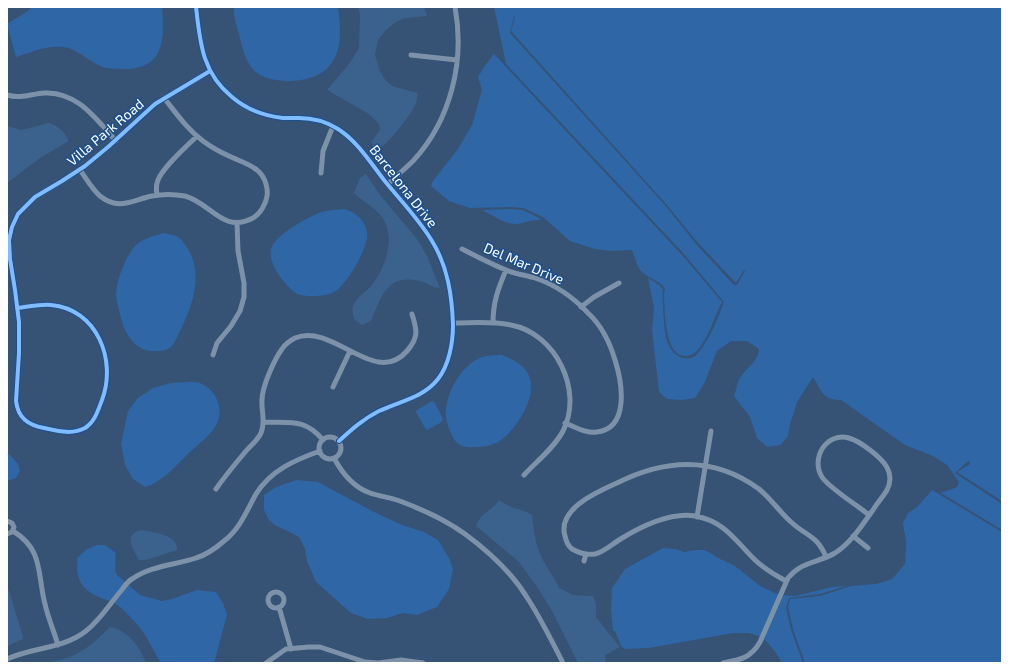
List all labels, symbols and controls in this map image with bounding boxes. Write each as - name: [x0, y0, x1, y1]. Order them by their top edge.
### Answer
- street label: Villa Park Road: [63, 95, 147, 169]
- street label: Barcelona Drive: [366, 141, 442, 231]
- street label: Del Mar Drive: [481, 238, 567, 288]

